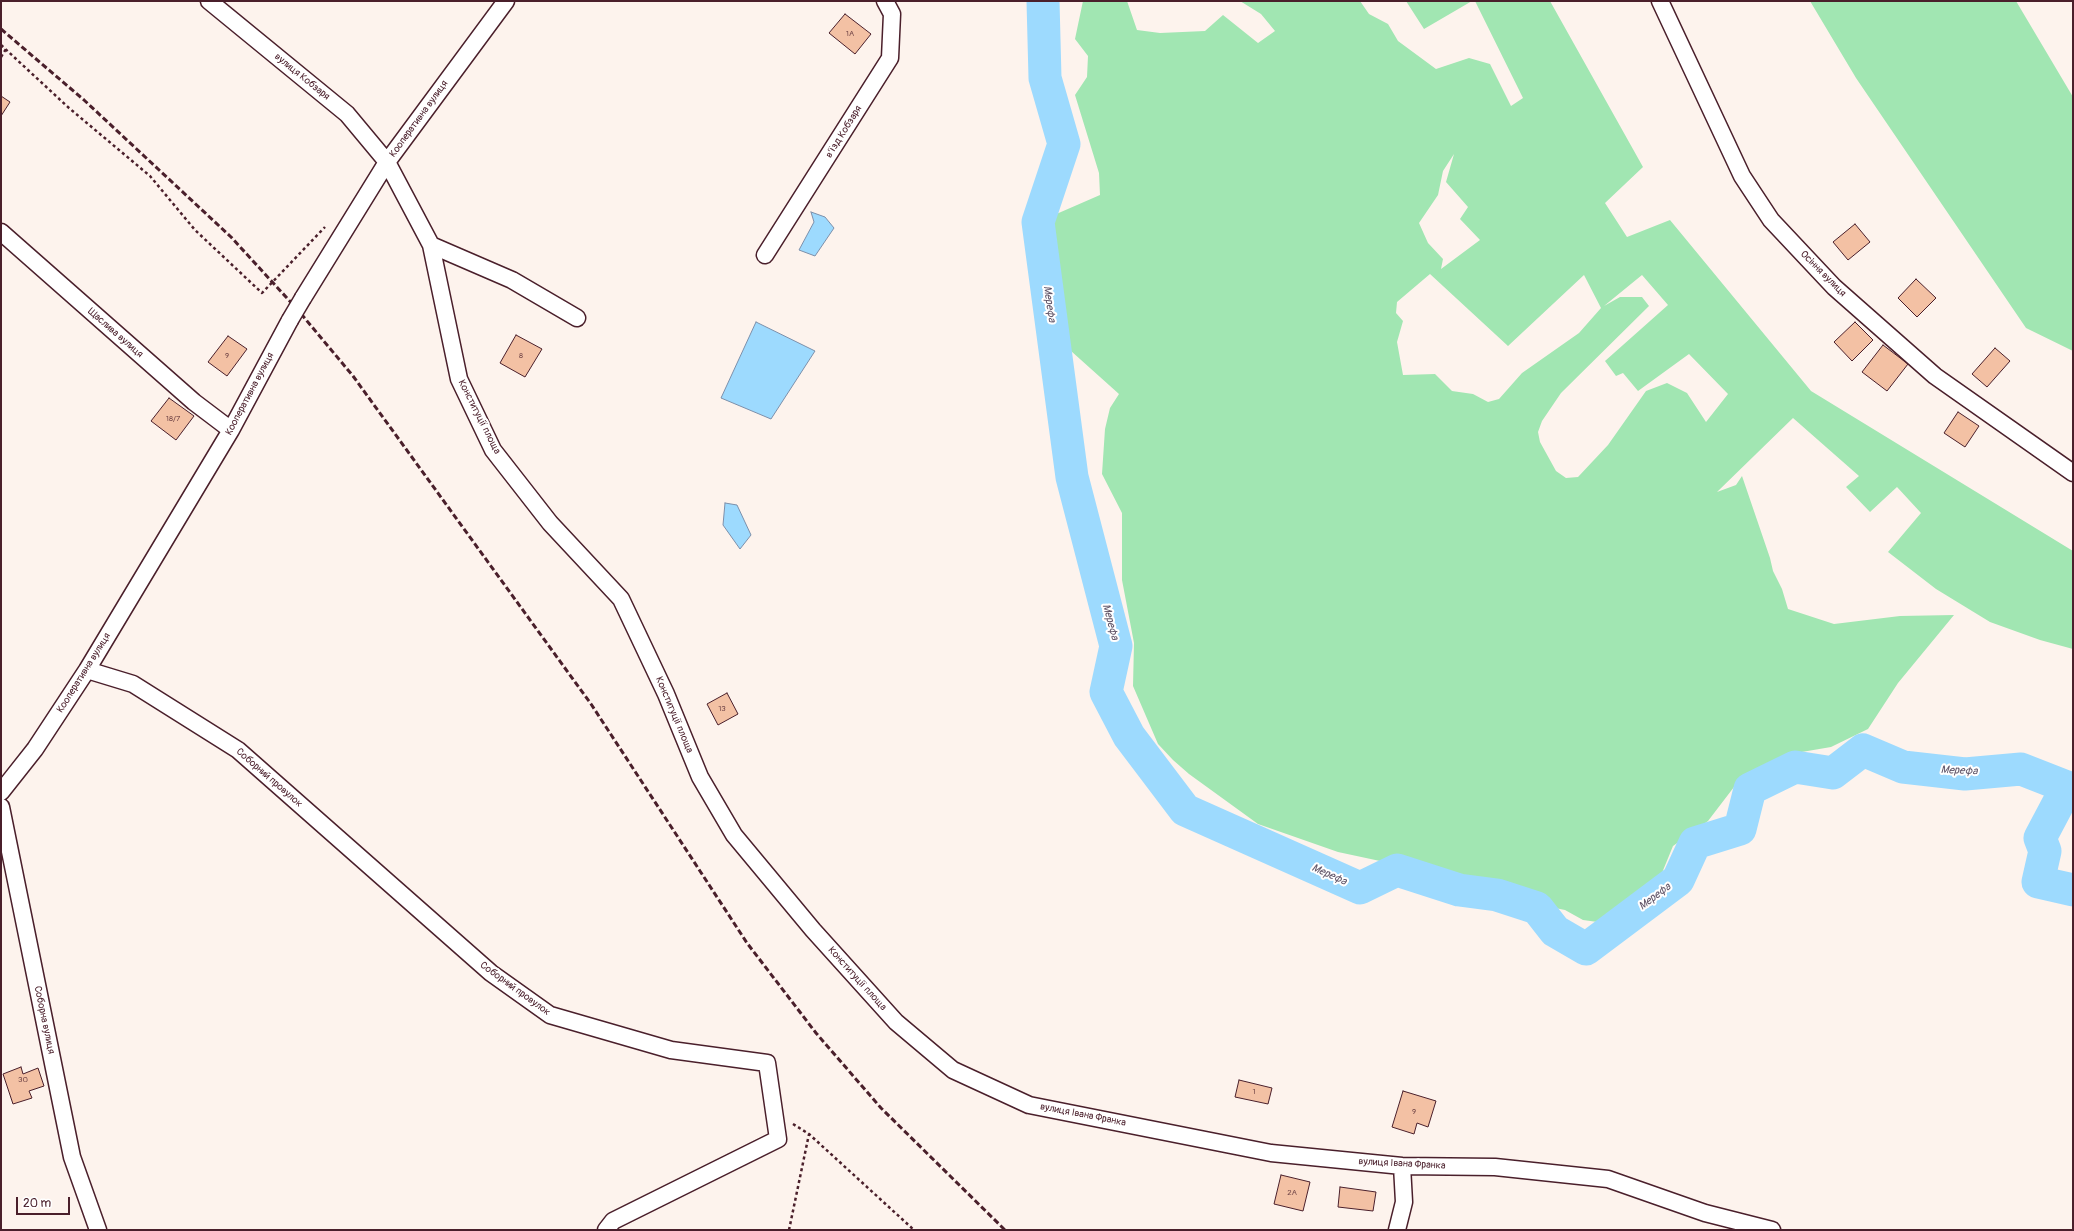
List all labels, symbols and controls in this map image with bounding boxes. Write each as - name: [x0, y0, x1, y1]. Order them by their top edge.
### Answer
- house number: 1А: [846, 29, 854, 39]
- street label: вулиця Кобзаря: [272, 51, 332, 103]
- street label: Кооперативна вулиця: [387, 78, 451, 160]
- street label: в’їзд Кобзаря: [823, 104, 865, 160]
- street label: Осіння вулиця: [1798, 249, 1848, 299]
- water label: Мерефа: [1040, 285, 1058, 323]
- street label: Щаслива вулиця: [85, 306, 145, 360]
- street label: Кооперативна вулиця: [223, 351, 277, 437]
- house number: 9: [225, 351, 229, 361]
- house number: 8: [519, 351, 523, 361]
- street label: Конституції площа: [455, 378, 503, 456]
- house number: 18/7: [166, 414, 180, 424]
- water label: Мерефа: [1099, 602, 1121, 642]
- street label: Кооперативна вулиця: [55, 631, 113, 715]
- street label: Конституції площа: [652, 675, 696, 755]
- house number: 13: [718, 704, 726, 714]
- street label: Соборний провулок: [233, 746, 305, 810]
- water label: Мерефа: [1940, 764, 1978, 778]
- water label: Мерефа: [1309, 861, 1349, 889]
- water label: Мерефа: [1636, 881, 1674, 913]
- street label: Конституції площа: [825, 945, 889, 1013]
- street label: Соборний провулок: [478, 959, 552, 1019]
- street label: Соборна вулиця: [31, 985, 57, 1055]
- house number: 30: [18, 1075, 28, 1085]
- house number: 1: [1252, 1087, 1256, 1097]
- street label: вулиця Івана Франка: [1039, 1101, 1127, 1129]
- house number: 9: [1412, 1107, 1416, 1117]
- street label: вулиця Івана Франка: [1358, 1156, 1446, 1172]
- house number: 2А: [1287, 1188, 1297, 1198]
- scale bar: [18, 1189, 72, 1215]
- text: 20 m: [23, 1196, 51, 1211]

